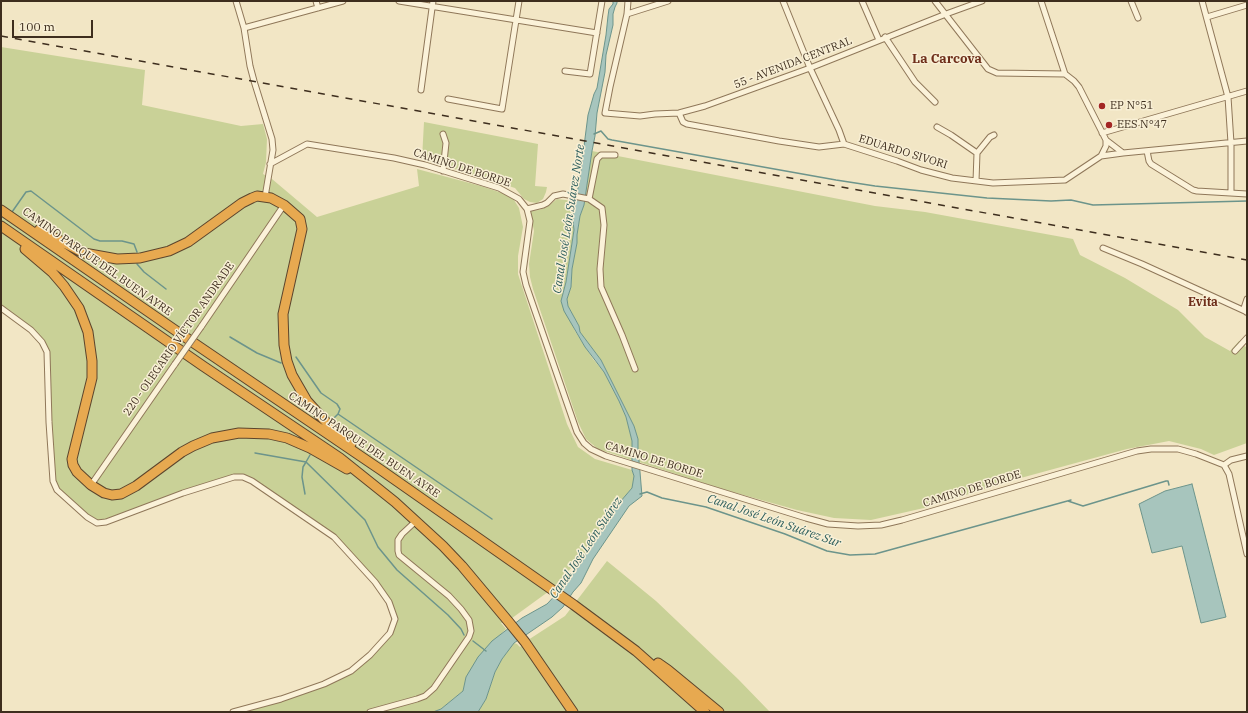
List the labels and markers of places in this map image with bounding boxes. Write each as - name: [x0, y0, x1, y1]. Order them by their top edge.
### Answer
- place label: EP N°51: [1110, 99, 1153, 113]
- marker: EP N°51: [1097, 101, 1107, 111]
- place label: EES N°47: [1117, 118, 1167, 132]
- marker: EES N°47: [1104, 120, 1114, 130]

